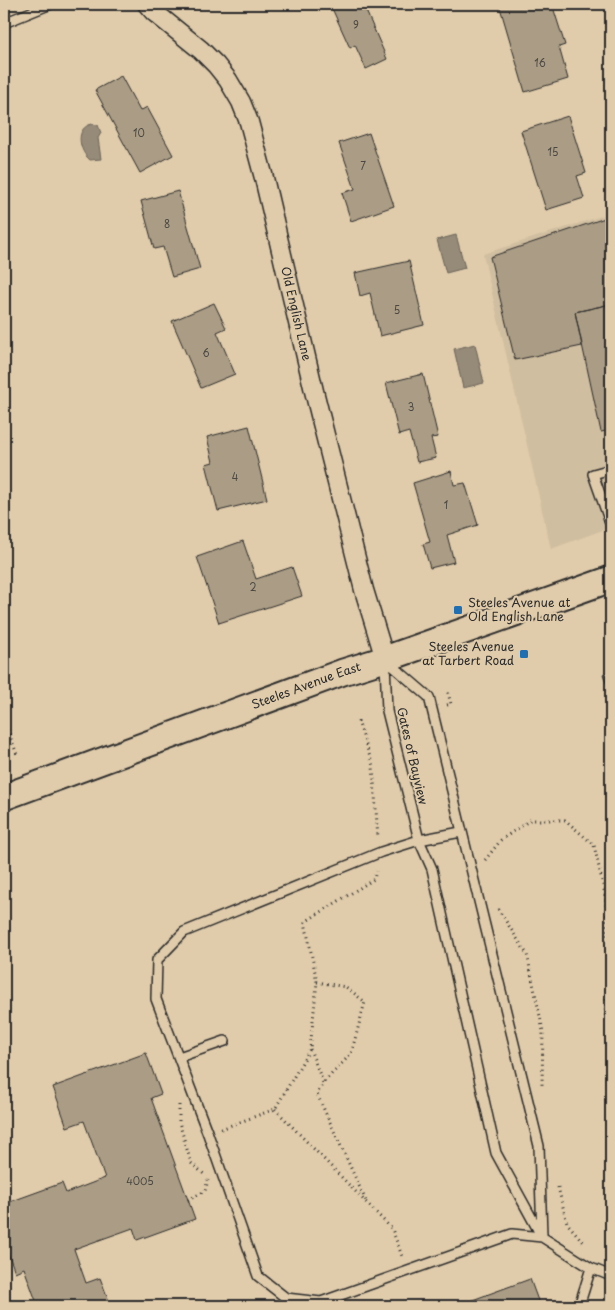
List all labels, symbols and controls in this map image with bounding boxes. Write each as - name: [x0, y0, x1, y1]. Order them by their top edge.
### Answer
- house number: 9: [353, 17, 359, 32]
- house number: 16: [534, 55, 546, 70]
- house number: 10: [133, 125, 145, 140]
- house number: 15: [548, 144, 558, 159]
- house number: 7: [360, 158, 366, 173]
- house number: 8: [164, 216, 170, 231]
- street label: Old English Lane: [277, 265, 317, 363]
- house number: 5: [394, 302, 400, 317]
- house number: 6: [202, 345, 210, 360]
- house number: 3: [408, 399, 414, 414]
- house number: 4: [232, 469, 239, 484]
- house number: 1: [444, 497, 448, 512]
- house number: 2: [249, 579, 257, 594]
- place label: Steeles Avenue at Old English Lane: [468, 593, 571, 625]
- marker: Steeles Avenue at Old English Lane: [452, 604, 464, 616]
- place label: Steeles Avenue at Tarbert Road: [422, 637, 514, 669]
- marker: Steeles Avenue at Tarbert Road: [518, 648, 530, 660]
- street label: Steeles Avenue East: [249, 657, 363, 713]
- street label: Gates of Bayview: [393, 705, 433, 807]
- house number: 4005: [126, 1173, 154, 1188]

